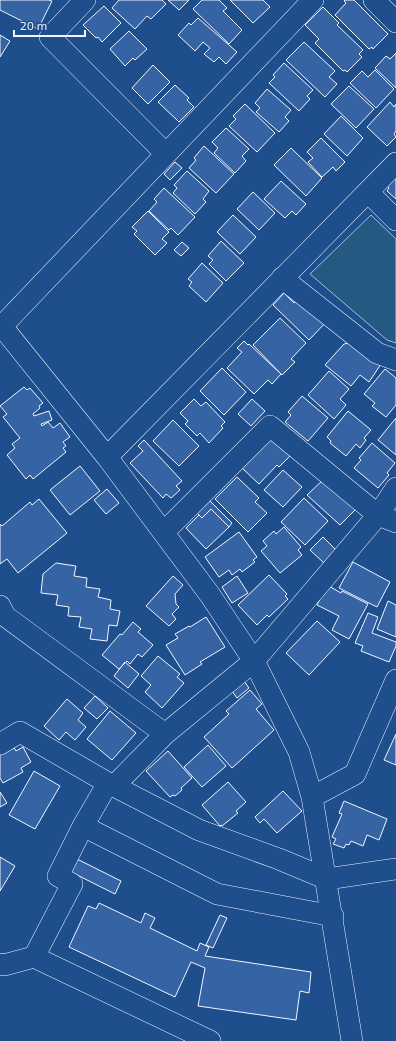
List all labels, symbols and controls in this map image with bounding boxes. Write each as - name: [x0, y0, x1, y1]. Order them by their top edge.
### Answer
- scale bar: [14, 12, 85, 38]
- text: 20 m: [20, 18, 47, 32]

